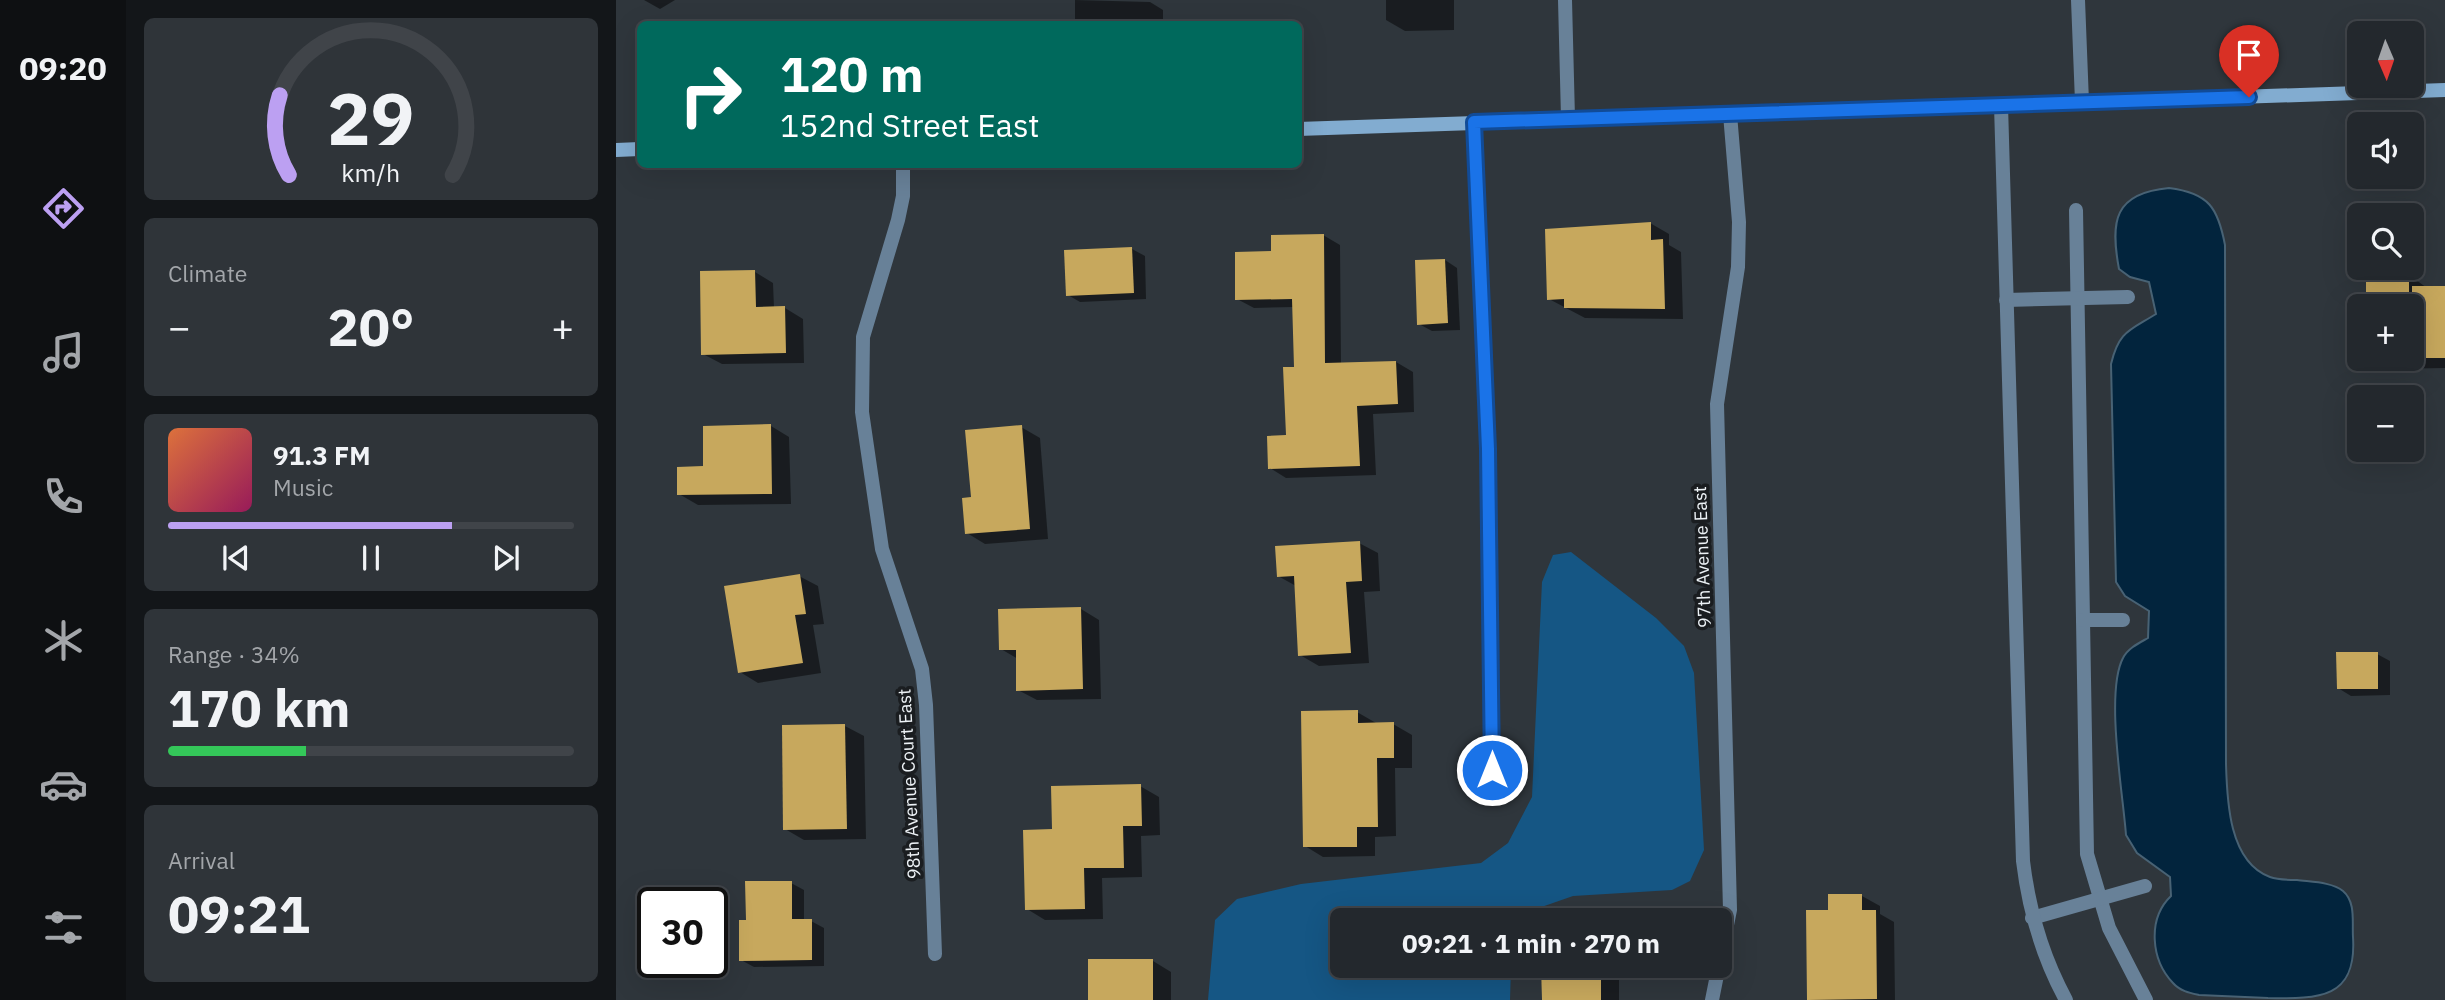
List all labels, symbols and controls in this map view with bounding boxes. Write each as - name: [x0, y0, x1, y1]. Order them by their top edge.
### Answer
- north arrow: [2347, 21, 2424, 98]
- map controls: [2347, 21, 2424, 462]
- pin: [2219, 25, 2279, 97]
- icon: arrive: [2230, 36, 2268, 74]
- text: 120 m: [780, 42, 924, 105]
- text: 09:20: [19, 47, 107, 89]
- icon: right: [665, 49, 756, 140]
- text: 29: [327, 70, 415, 165]
- text: 152nd Street East: [780, 104, 1040, 146]
- button: sound: [2347, 112, 2424, 189]
- text: km/h: [342, 156, 400, 189]
- icon: directions: [39, 184, 88, 233]
- button: search: [2347, 203, 2424, 280]
- text: Climate: [168, 258, 247, 288]
- text: 20°: [328, 293, 414, 360]
- button: +: [2347, 294, 2424, 371]
- text: −: [168, 302, 191, 351]
- text: +: [551, 302, 574, 351]
- icon: music: [39, 328, 88, 377]
- button: −: [2347, 385, 2424, 462]
- text: 91.3 FM: [273, 438, 371, 472]
- icon: phone: [39, 472, 88, 521]
- text: Music: [273, 472, 333, 502]
- street label: 97th Avenue East: [1688, 486, 1716, 628]
- icon: previous: [217, 539, 255, 577]
- icon: pause: [352, 539, 390, 577]
- icon: next: [487, 539, 525, 577]
- icon: climate: [39, 616, 88, 665]
- text: Range · 34%: [168, 639, 300, 669]
- text: 170 km: [168, 674, 350, 741]
- street label: 98th Avenue Court East: [893, 688, 925, 880]
- position arrow: [1455, 733, 1529, 807]
- icon: car: [39, 760, 88, 809]
- text: Arrival: [168, 845, 235, 875]
- text: 09:21: [168, 880, 310, 947]
- speed limit sign: 30: [637, 887, 728, 978]
- icon: filters: [39, 903, 88, 952]
- text: 09:21 · 1 min · 270 m: [1402, 926, 1660, 960]

